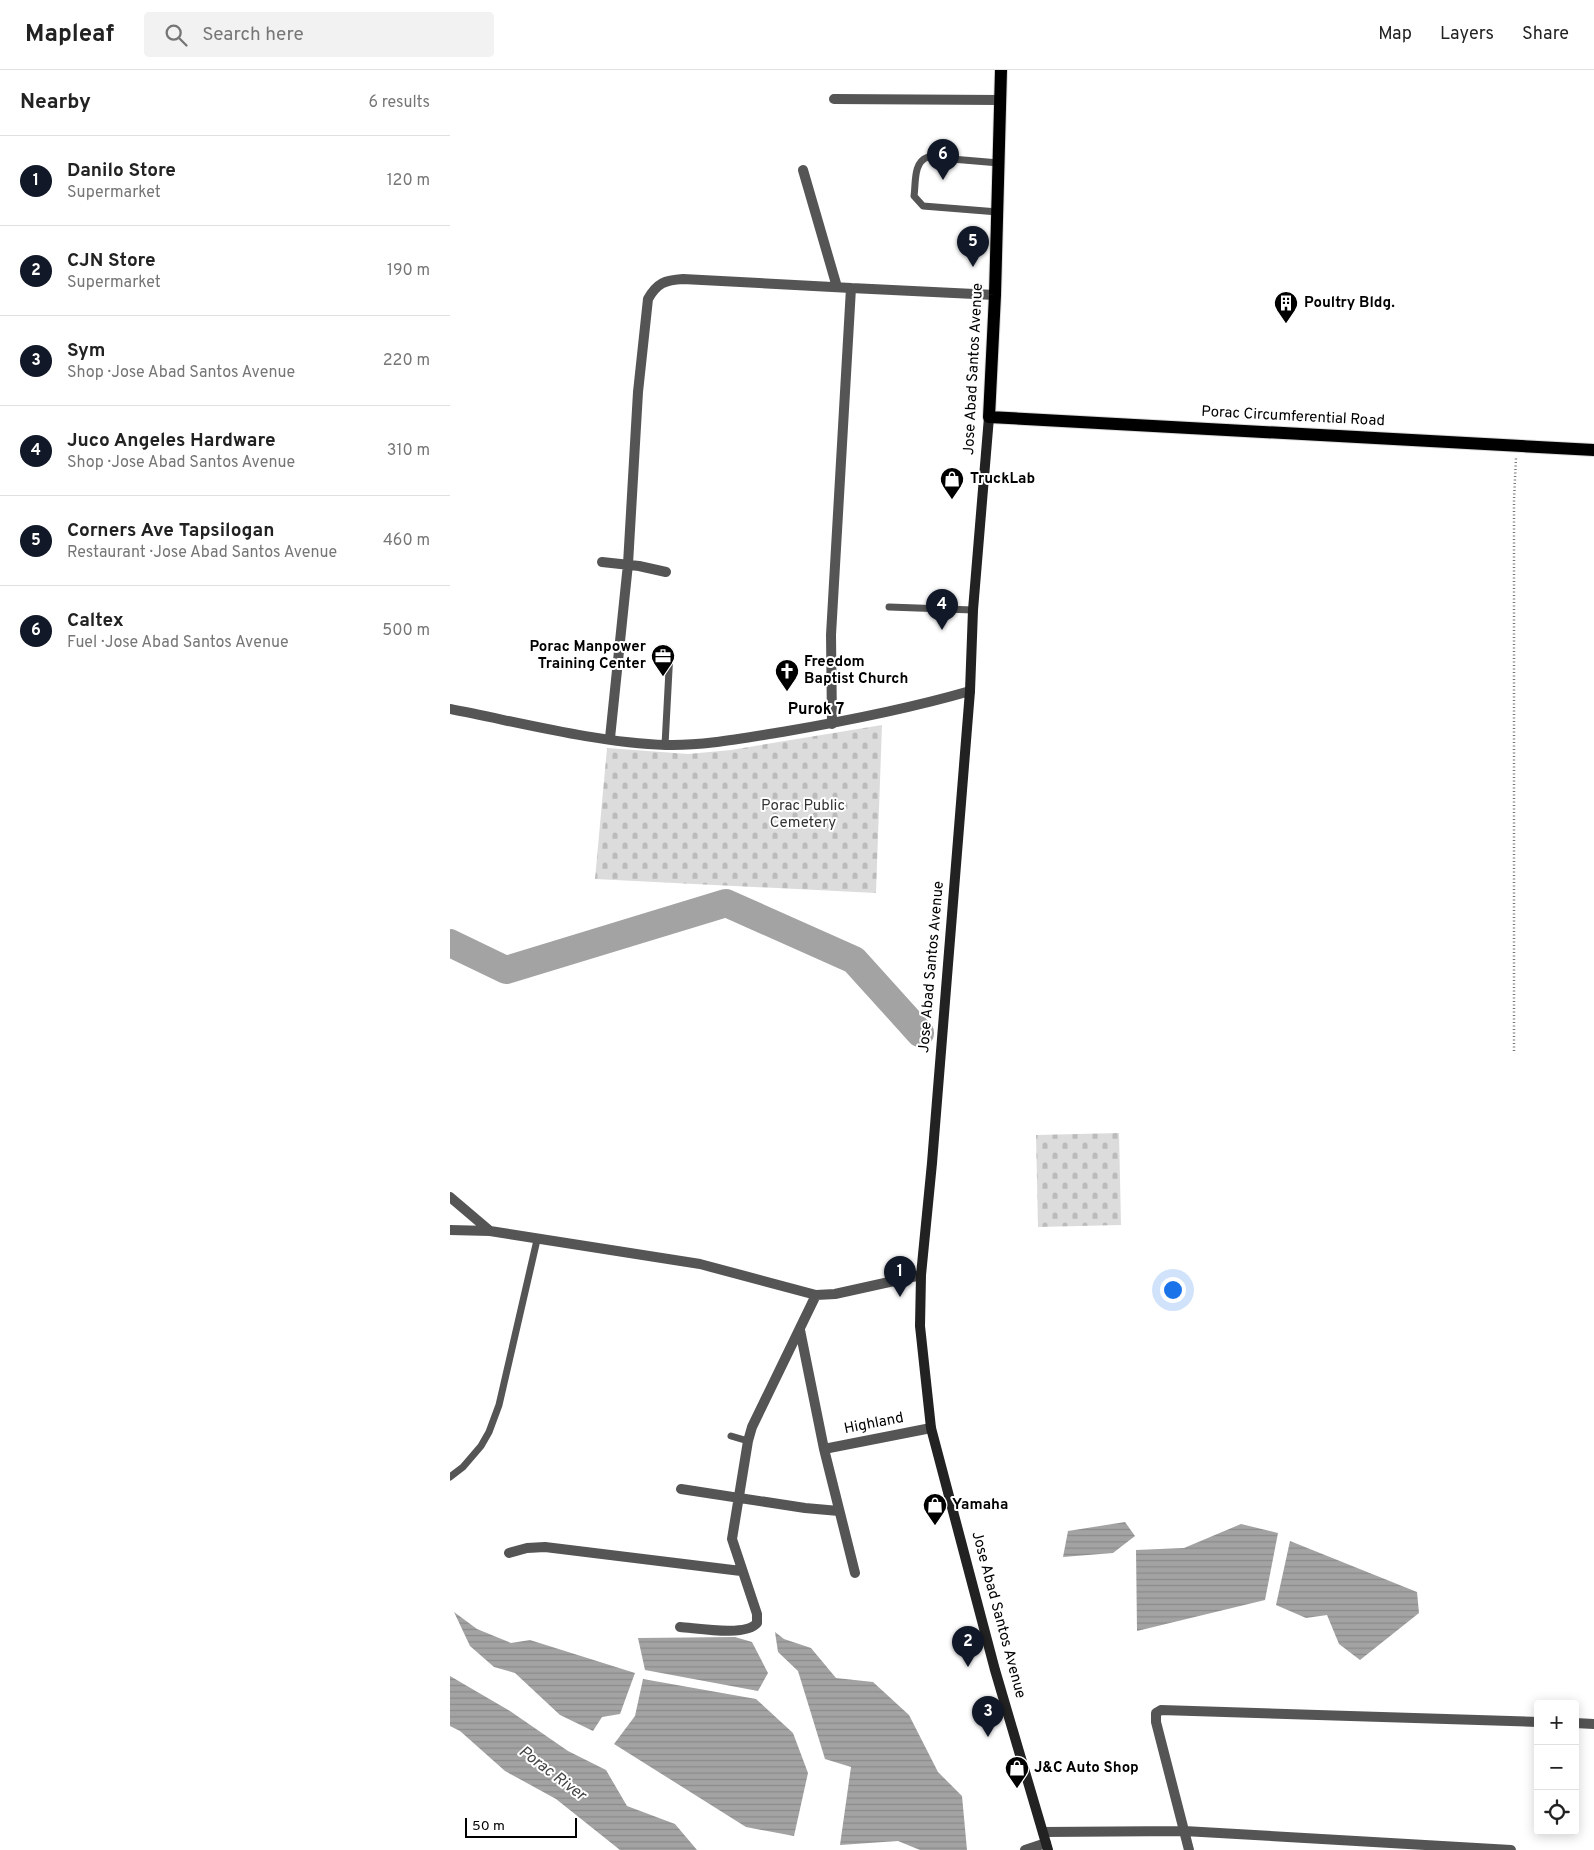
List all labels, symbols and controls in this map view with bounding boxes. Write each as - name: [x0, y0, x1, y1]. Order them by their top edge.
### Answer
- search box: [144, 12, 494, 57]
- text: Mapleaf: [25, 20, 114, 50]
- icon: search: [162, 21, 190, 49]
- text: Search here: [202, 23, 304, 47]
- text: Map: [1378, 23, 1412, 46]
- text: Layers: [1440, 23, 1494, 46]
- text: Share: [1522, 23, 1569, 46]
- text: Nearby: [20, 89, 91, 116]
- text: 6 results: [368, 93, 430, 113]
- pin: 6: [927, 139, 959, 180]
- text: Danilo Store: [67, 159, 176, 183]
- text: 1: [33, 171, 39, 191]
- text: 120 m: [387, 171, 430, 191]
- text: Supermarket: [67, 183, 161, 203]
- pin: 5: [957, 226, 989, 267]
- text: CJN Store: [67, 249, 156, 273]
- text: 2: [31, 261, 41, 281]
- text: 190 m: [387, 261, 430, 281]
- text: Supermarket: [67, 273, 161, 293]
- street label: Jose Abad Santos Avenue: [960, 282, 988, 456]
- building icon: Poultry Bldg.: [1273, 290, 1299, 324]
- place label: Poultry Bldg.: [1304, 294, 1395, 313]
- text: Sym: [67, 339, 105, 363]
- text: 3: [31, 351, 41, 371]
- text: 220 m: [383, 351, 430, 371]
- text: Shop · Jose Abad Santos Avenue: [67, 363, 295, 383]
- street label: Porac Circumferential Road: [1201, 403, 1385, 431]
- text: Juco Angeles Hardware: [67, 429, 276, 453]
- text: 4: [31, 441, 41, 461]
- text: 310 m: [387, 441, 430, 461]
- text: Shop · Jose Abad Santos Avenue: [67, 453, 295, 473]
- shop icon: TruckLab: [939, 466, 965, 500]
- place label: TruckLab: [970, 470, 1035, 489]
- text: Corners Ave Tapsilogan: [67, 519, 274, 543]
- text: 5: [31, 531, 41, 551]
- text: 460 m: [383, 531, 430, 551]
- text: Restaurant · Jose Abad Santos Avenue: [67, 543, 337, 563]
- pin: 4: [926, 589, 958, 630]
- text: Caltex: [67, 609, 124, 633]
- text: 6: [31, 621, 41, 641]
- text: 500 m: [382, 621, 430, 641]
- text: Fuel · Jose Abad Santos Avenue: [67, 633, 289, 653]
- place label: Porac Manpower Training Center: [529, 638, 647, 674]
- office icon: Porac Manpower Training Center: [650, 643, 676, 677]
- place label: Freedom Baptist Church: [804, 653, 908, 689]
- church icon: Freedom Baptist Church: [774, 658, 800, 692]
- district label: Purok 7: [788, 700, 844, 720]
- park label: Porac Public Cemetery: [761, 797, 845, 833]
- street label: Jose Abad Santos Avenue: [915, 880, 949, 1054]
- pin: 1: [884, 1256, 916, 1297]
- your location: [1160, 1277, 1186, 1303]
- street label: Highland: [843, 1409, 905, 1439]
- shop icon: Yamaha: [922, 1492, 948, 1526]
- place label: Yamaha: [952, 1496, 1008, 1515]
- street label: Jose Abad Santos Avenue: [967, 1529, 1029, 1701]
- pin: 2: [952, 1626, 984, 1667]
- pin: 3: [972, 1696, 1004, 1737]
- map controls: [1534, 1700, 1579, 1835]
- button: +: [1534, 1700, 1579, 1745]
- water label: Porac River: [514, 1742, 591, 1807]
- button: −: [1534, 1745, 1579, 1790]
- shop icon: J&C Auto Shop: [1004, 1755, 1030, 1789]
- place label: J&C Auto Shop: [1034, 1759, 1139, 1778]
- button: locate: [1534, 1790, 1579, 1835]
- scale bar: [465, 1815, 578, 1838]
- text: 50 m: [472, 1818, 505, 1835]

